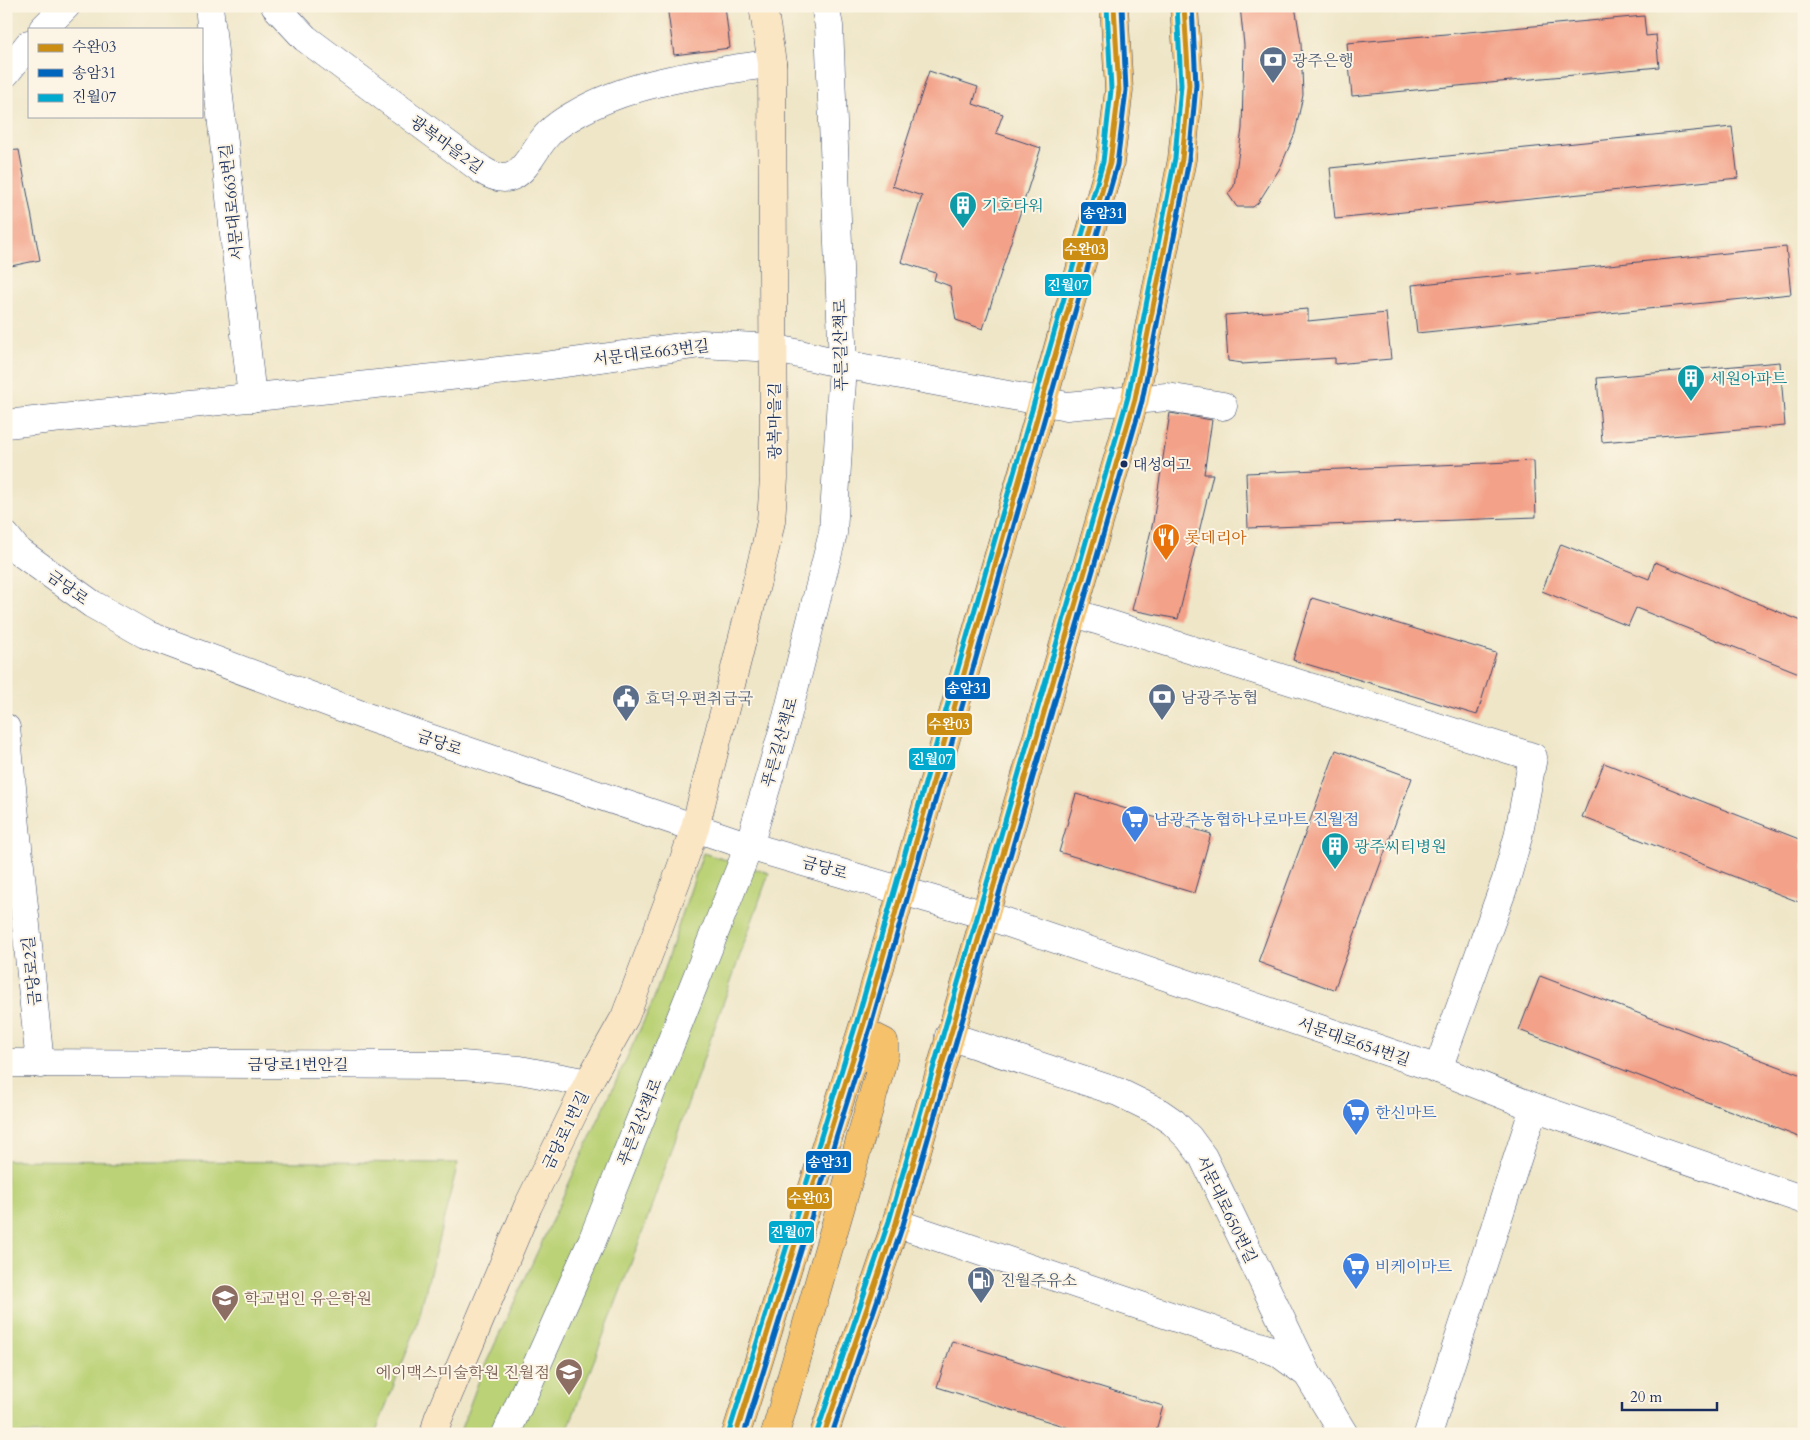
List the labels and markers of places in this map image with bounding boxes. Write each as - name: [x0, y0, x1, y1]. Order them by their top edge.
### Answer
- bank icon: 광주은행: [1258, 45, 1288, 84]
- place label: 광주은행: [1292, 50, 1354, 72]
- building icon: 기호타워: [948, 190, 978, 229]
- place label: 기호타워: [982, 195, 1044, 217]
- building icon: 세원아파트: [1676, 363, 1706, 402]
- place label: 세원아파트: [1710, 368, 1788, 390]
- place label: 대성여고: [1133, 455, 1191, 475]
- marker: 대성여고: [1119, 459, 1129, 469]
- restaurant icon: 롯데리아: [1151, 522, 1181, 561]
- place label: 롯데리아: [1185, 527, 1247, 549]
- bank icon: 남광주농협: [1147, 682, 1177, 721]
- public building icon: 효덕우편취급국: [611, 683, 641, 722]
- place label: 남광주농협: [1181, 687, 1258, 709]
- place label: 효덕우편취급국: [645, 688, 754, 710]
- supermarket icon: 남광주농협하나로마트 진월점: [1120, 804, 1150, 843]
- place label: 남광주농협하나로마트 진월점: [1154, 809, 1359, 831]
- building icon: 광주씨티병원: [1320, 831, 1350, 870]
- place label: 광주씨티병원: [1354, 836, 1447, 858]
- supermarket icon: 한신마트: [1341, 1097, 1371, 1136]
- place label: 한신마트: [1375, 1102, 1437, 1124]
- supermarket icon: 비케이마트: [1341, 1251, 1371, 1290]
- place label: 비케이마트: [1375, 1256, 1453, 1278]
- fuel station icon: 진월주유소: [966, 1265, 996, 1304]
- place label: 진월주유소: [1000, 1270, 1077, 1292]
- school or university icon: 학교법인 유은학원: [210, 1283, 240, 1322]
- place label: 학교법인 유은학원: [244, 1288, 372, 1310]
- school or university icon: 에이맥스미술학원 진월점: [554, 1357, 584, 1396]
- place label: 에이맥스미술학원 진월점: [376, 1362, 550, 1384]

